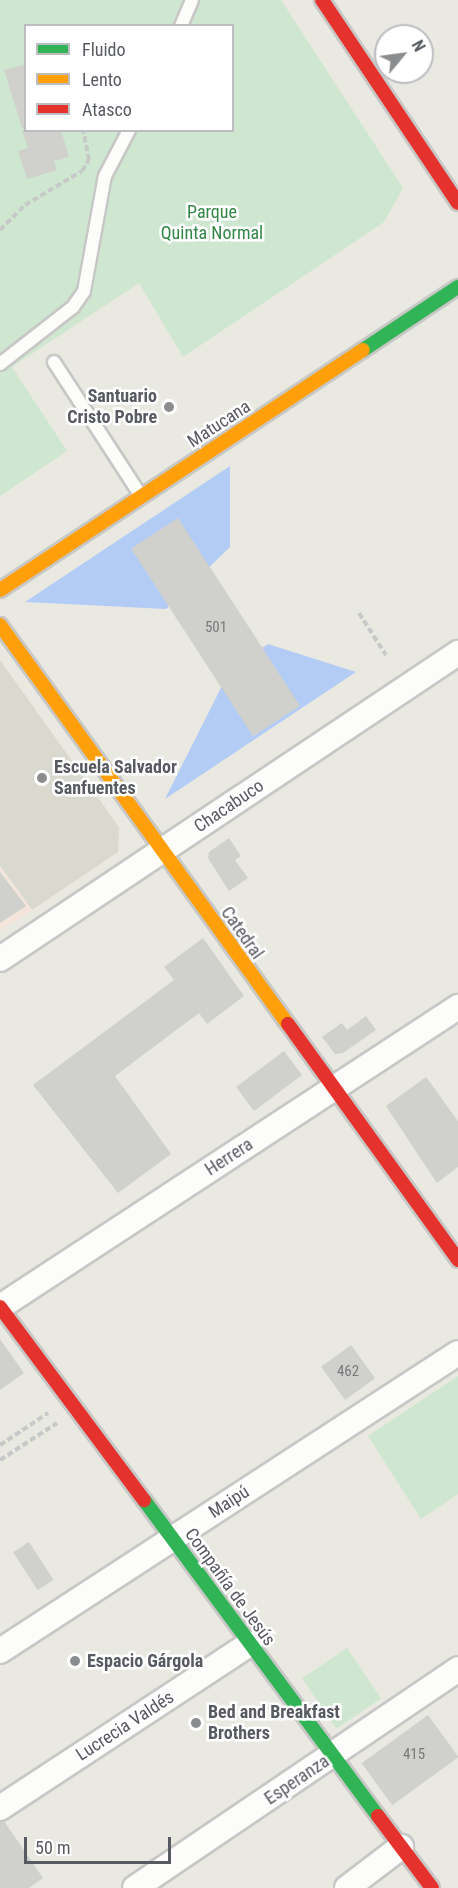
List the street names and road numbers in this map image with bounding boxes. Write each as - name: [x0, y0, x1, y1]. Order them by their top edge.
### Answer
- street label: Matucana: [184, 396, 254, 452]
- street label: Chacabuco: [190, 775, 268, 837]
- street label: Catedral: [216, 902, 268, 964]
- street label: Herrera: [201, 1134, 257, 1180]
- street label: Maipú: [205, 1481, 253, 1523]
- street label: Compañía de Jesús: [180, 1524, 280, 1650]
- street label: Lucrecia Valdés: [72, 1686, 178, 1766]
- street label: Esperanza: [261, 1751, 333, 1809]

